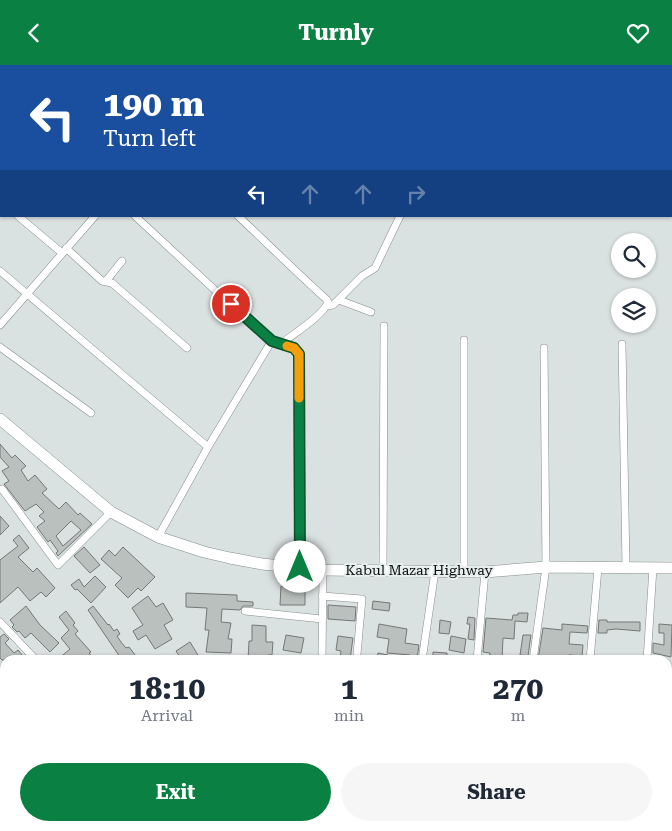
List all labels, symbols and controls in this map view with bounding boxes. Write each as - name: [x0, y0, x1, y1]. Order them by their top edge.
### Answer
- icon: back: [20, 19, 48, 47]
- icon: heart: [624, 19, 652, 47]
- text: Turnly: [298, 20, 374, 45]
- text: 190 m: [103, 84, 204, 125]
- icon: left: [20, 85, 85, 150]
- text: Turn left: [103, 126, 196, 151]
- icon: left: [243, 180, 271, 208]
- icon: ahead: [296, 180, 324, 208]
- icon: ahead: [349, 180, 377, 208]
- icon: right: [402, 180, 430, 208]
- map controls: [611, 233, 656, 333]
- button: search: [611, 233, 656, 278]
- pin: [210, 283, 252, 325]
- button: layers: [611, 288, 656, 333]
- icon: arrive: [217, 290, 245, 318]
- position arrow: [273, 540, 325, 592]
- street label: Kabul Mazar Highway: [345, 562, 493, 578]
- text: 18:10: [129, 671, 205, 706]
- text: 1: [341, 671, 357, 706]
- text: 270: [493, 671, 543, 706]
- text: Arrival: [141, 706, 193, 725]
- text: min: [334, 706, 364, 725]
- text: m: [511, 706, 525, 725]
- button: Exit: [20, 763, 331, 821]
- button: Share: [341, 763, 652, 821]

